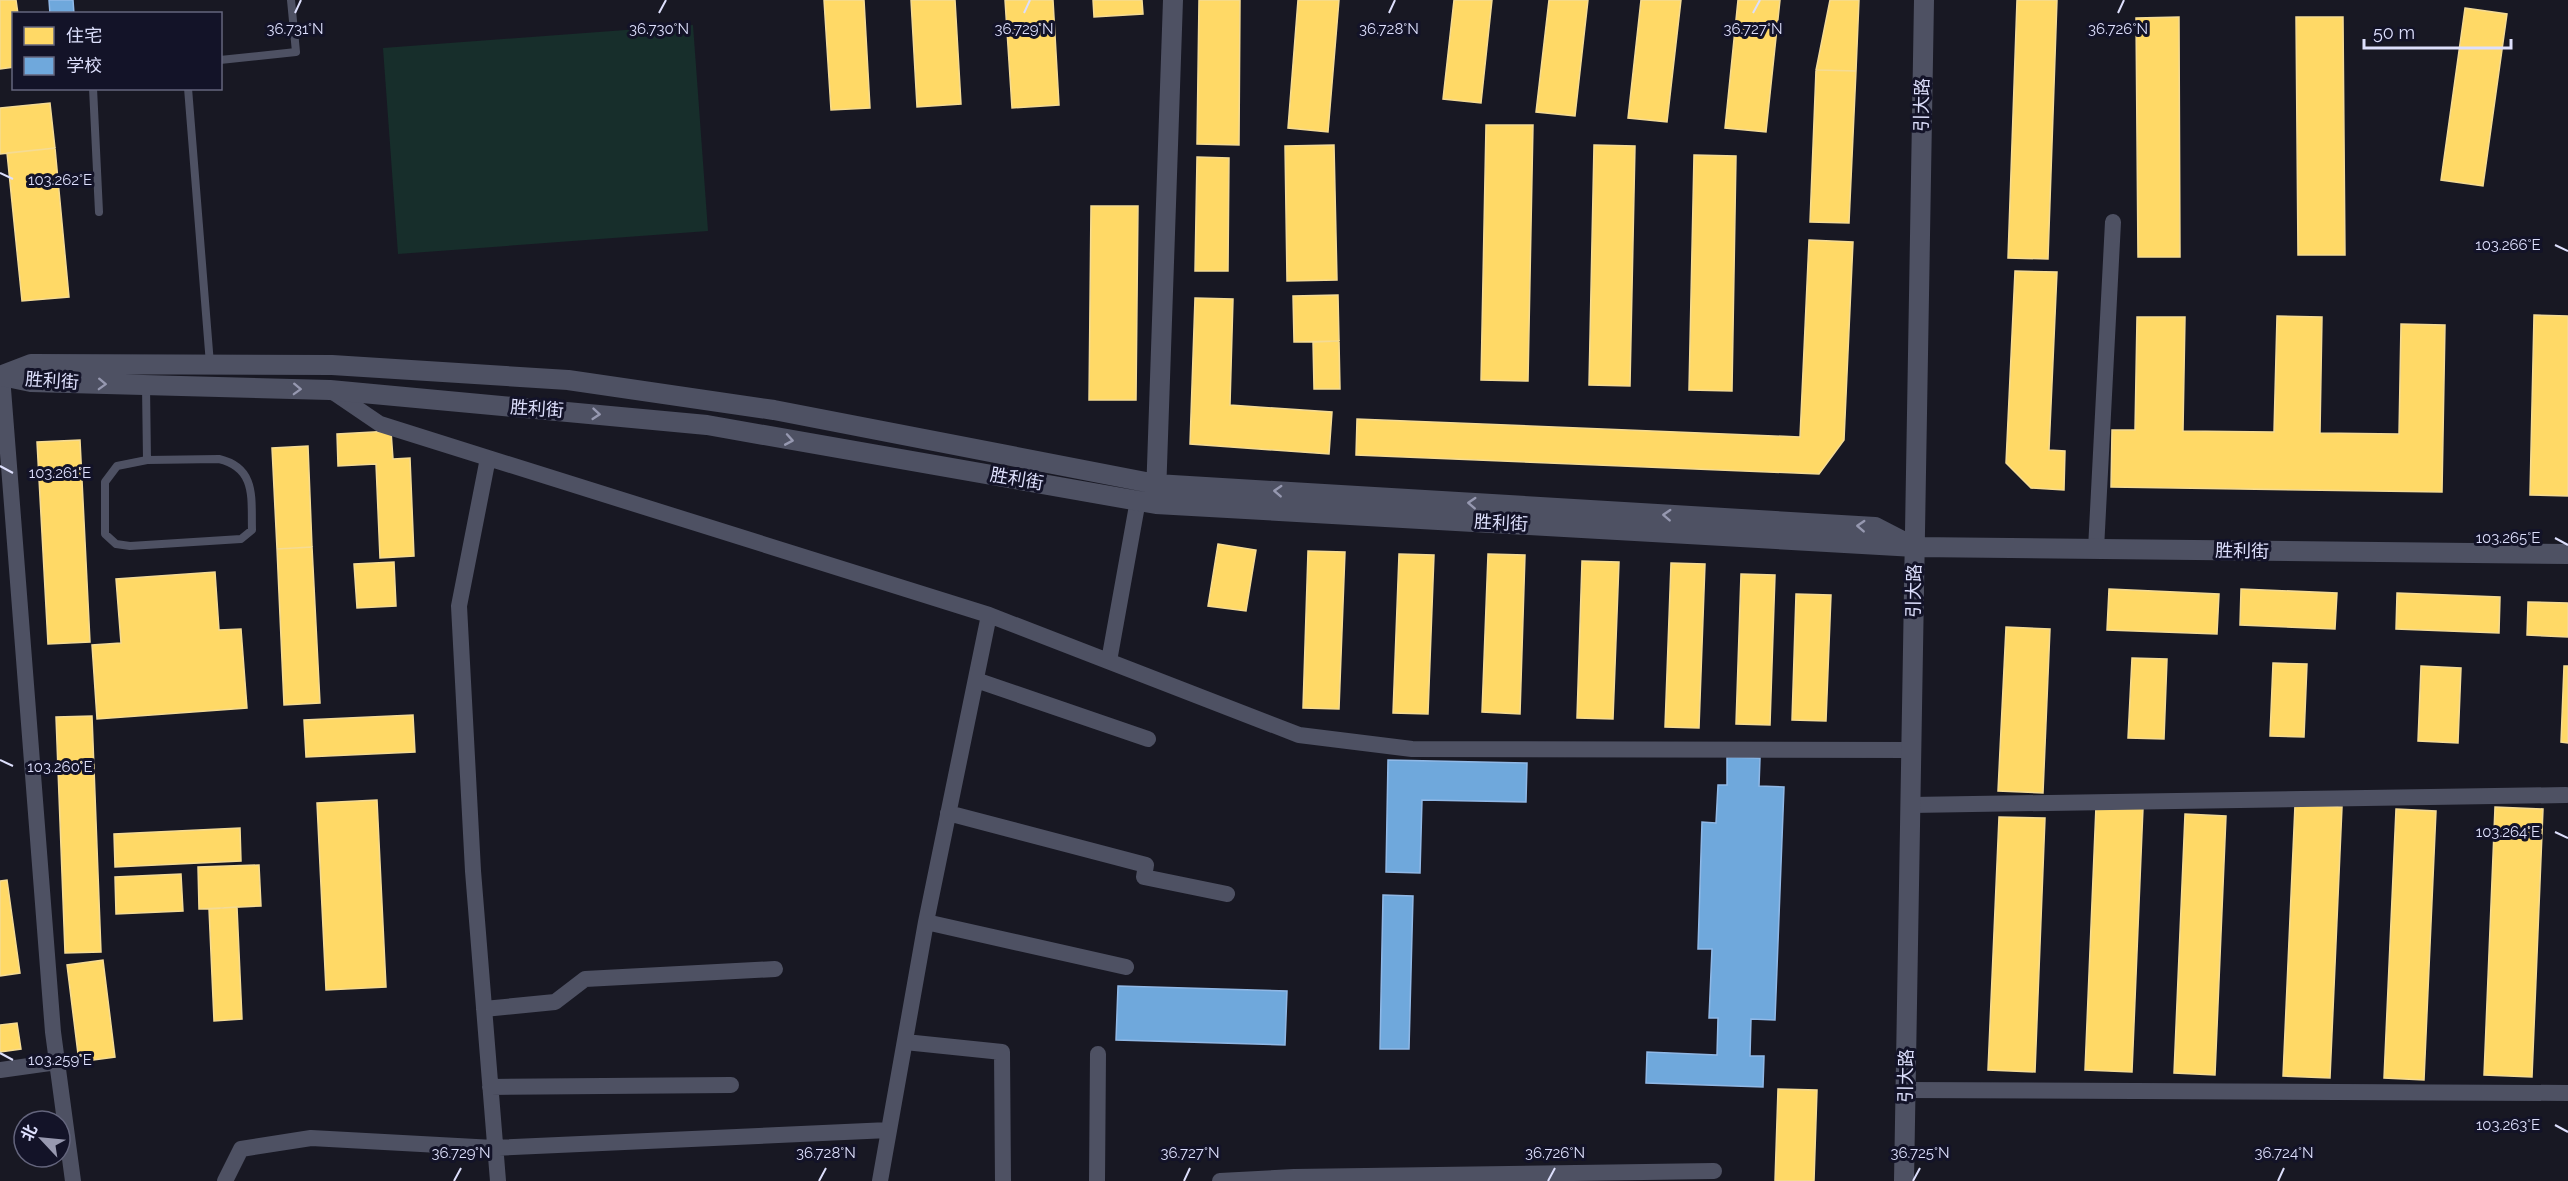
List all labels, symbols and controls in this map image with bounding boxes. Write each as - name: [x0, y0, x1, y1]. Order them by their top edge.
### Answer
- legend: [12, 12, 222, 90]
- scale bar: [2364, 12, 2511, 50]
- text: 36.731°N: [266, 20, 324, 38]
- text: 36.730°N: [629, 20, 689, 38]
- text: 36.729°N: [994, 20, 1054, 38]
- text: 36.728°N: [1359, 20, 1419, 38]
- text: 36.727°N: [1724, 20, 1782, 38]
- text: 36.726°N: [2088, 20, 2148, 38]
- text: 50 m: [2373, 22, 2415, 43]
- text: 住宅: [66, 25, 102, 46]
- text: 学校: [66, 55, 102, 76]
- street label: 引大路: [1911, 78, 1932, 132]
- text: 103.262°E: [28, 171, 92, 189]
- text: 103.266°E: [2475, 236, 2541, 254]
- street label: 胜利街: [24, 368, 80, 393]
- one-way arrow: [98, 378, 107, 390]
- one-way arrow: [293, 383, 302, 396]
- street label: 胜利街: [509, 396, 565, 421]
- one-way arrow: [591, 407, 601, 420]
- one-way arrow: [784, 433, 794, 446]
- street label: 胜利街: [989, 463, 1045, 494]
- text: 103.261°E: [29, 464, 91, 482]
- one-way arrow: [1273, 485, 1282, 498]
- one-way arrow: [1468, 496, 1477, 509]
- one-way arrow: [1662, 508, 1671, 521]
- street label: 胜利街: [1474, 511, 1529, 534]
- one-way arrow: [1857, 520, 1866, 533]
- text: 103.265°E: [2476, 529, 2540, 547]
- street label: 胜利街: [2215, 540, 2269, 561]
- street label: 引大路: [1903, 564, 1924, 618]
- text: 103.260°E: [27, 758, 93, 776]
- text: 103.264°E: [2476, 823, 2540, 841]
- street label: 引大路: [1895, 1049, 1916, 1103]
- text: 103.259°E: [28, 1051, 92, 1069]
- north arrow: [12, 1109, 72, 1169]
- text: 103.263°E: [2476, 1116, 2540, 1134]
- text: 北: [17, 1121, 41, 1144]
- text: 36.729°N: [431, 1144, 491, 1162]
- text: 36.728°N: [796, 1144, 856, 1162]
- text: 36.727°N: [1161, 1144, 1219, 1162]
- text: 36.726°N: [1525, 1144, 1585, 1162]
- text: 36.725°N: [1890, 1144, 1950, 1162]
- text: 36.724°N: [2255, 1144, 2313, 1162]

